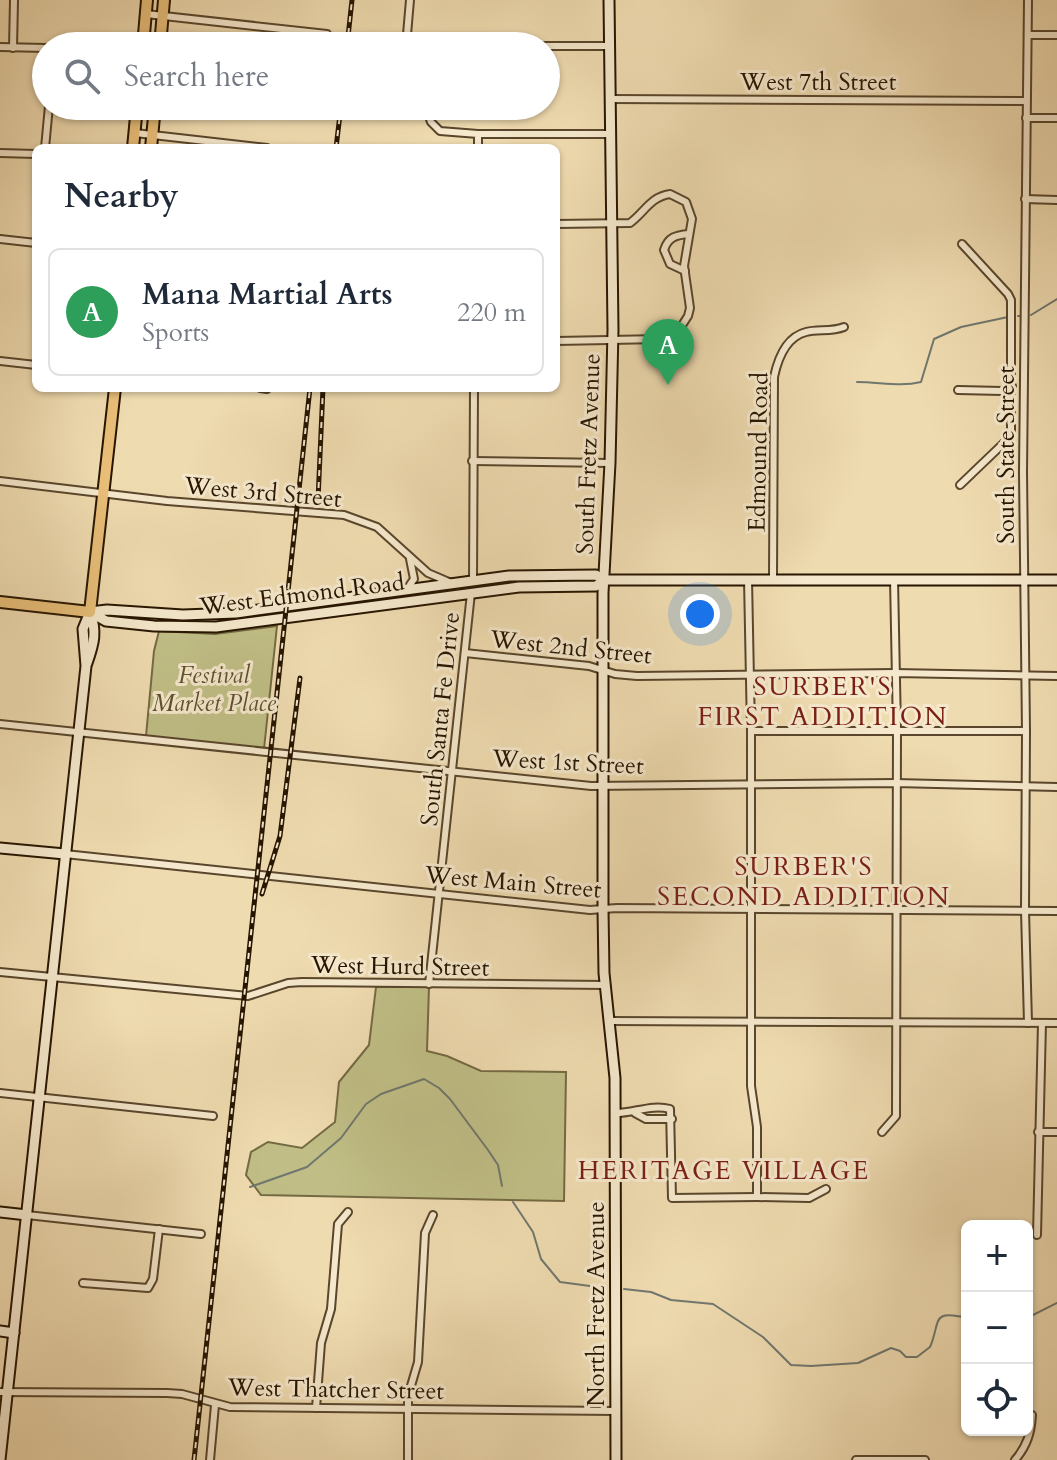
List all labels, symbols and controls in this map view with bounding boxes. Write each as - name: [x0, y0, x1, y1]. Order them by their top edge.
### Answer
- search box: [32, 32, 560, 120]
- icon: search: [60, 54, 104, 98]
- text: Search here: [124, 56, 269, 97]
- street label: West 7th Street: [739, 66, 897, 99]
- text: Nearby: [64, 173, 179, 219]
- text: Mana Martial Arts: [142, 274, 393, 315]
- text: A: [82, 295, 102, 330]
- text: 220 m: [457, 295, 526, 330]
- text: Sports: [142, 315, 209, 350]
- pin: A: [642, 319, 694, 385]
- street label: South Fretz Avenue: [568, 353, 609, 555]
- street label: South State Street: [990, 366, 1023, 544]
- street label: Edmound Road: [741, 372, 776, 532]
- street label: West 3rd Street: [182, 469, 343, 516]
- street label: West Edmond Road: [197, 566, 406, 624]
- your location: [680, 594, 720, 634]
- street label: South Santa Fe Drive: [413, 610, 468, 828]
- street label: West 2nd Street: [487, 622, 654, 672]
- park label: Festival Market Place: [152, 659, 277, 720]
- district label: SURBER'S FIRST ADDITION: [698, 669, 949, 734]
- street label: West 1st Street: [490, 742, 645, 783]
- district label: SURBER'S SECOND ADDITION: [657, 849, 951, 914]
- street label: West Main Street: [422, 858, 603, 907]
- street label: West Hurd Street: [310, 948, 490, 985]
- district label: HERITAGE VILLAGE: [578, 1153, 870, 1188]
- street label: North Fretz Avenue: [580, 1201, 613, 1407]
- map controls: [961, 1220, 1033, 1436]
- button: +: [961, 1220, 1033, 1292]
- button: −: [961, 1292, 1033, 1364]
- button: locate: [961, 1364, 1033, 1436]
- street label: West Thatcher Street: [227, 1371, 445, 1408]

